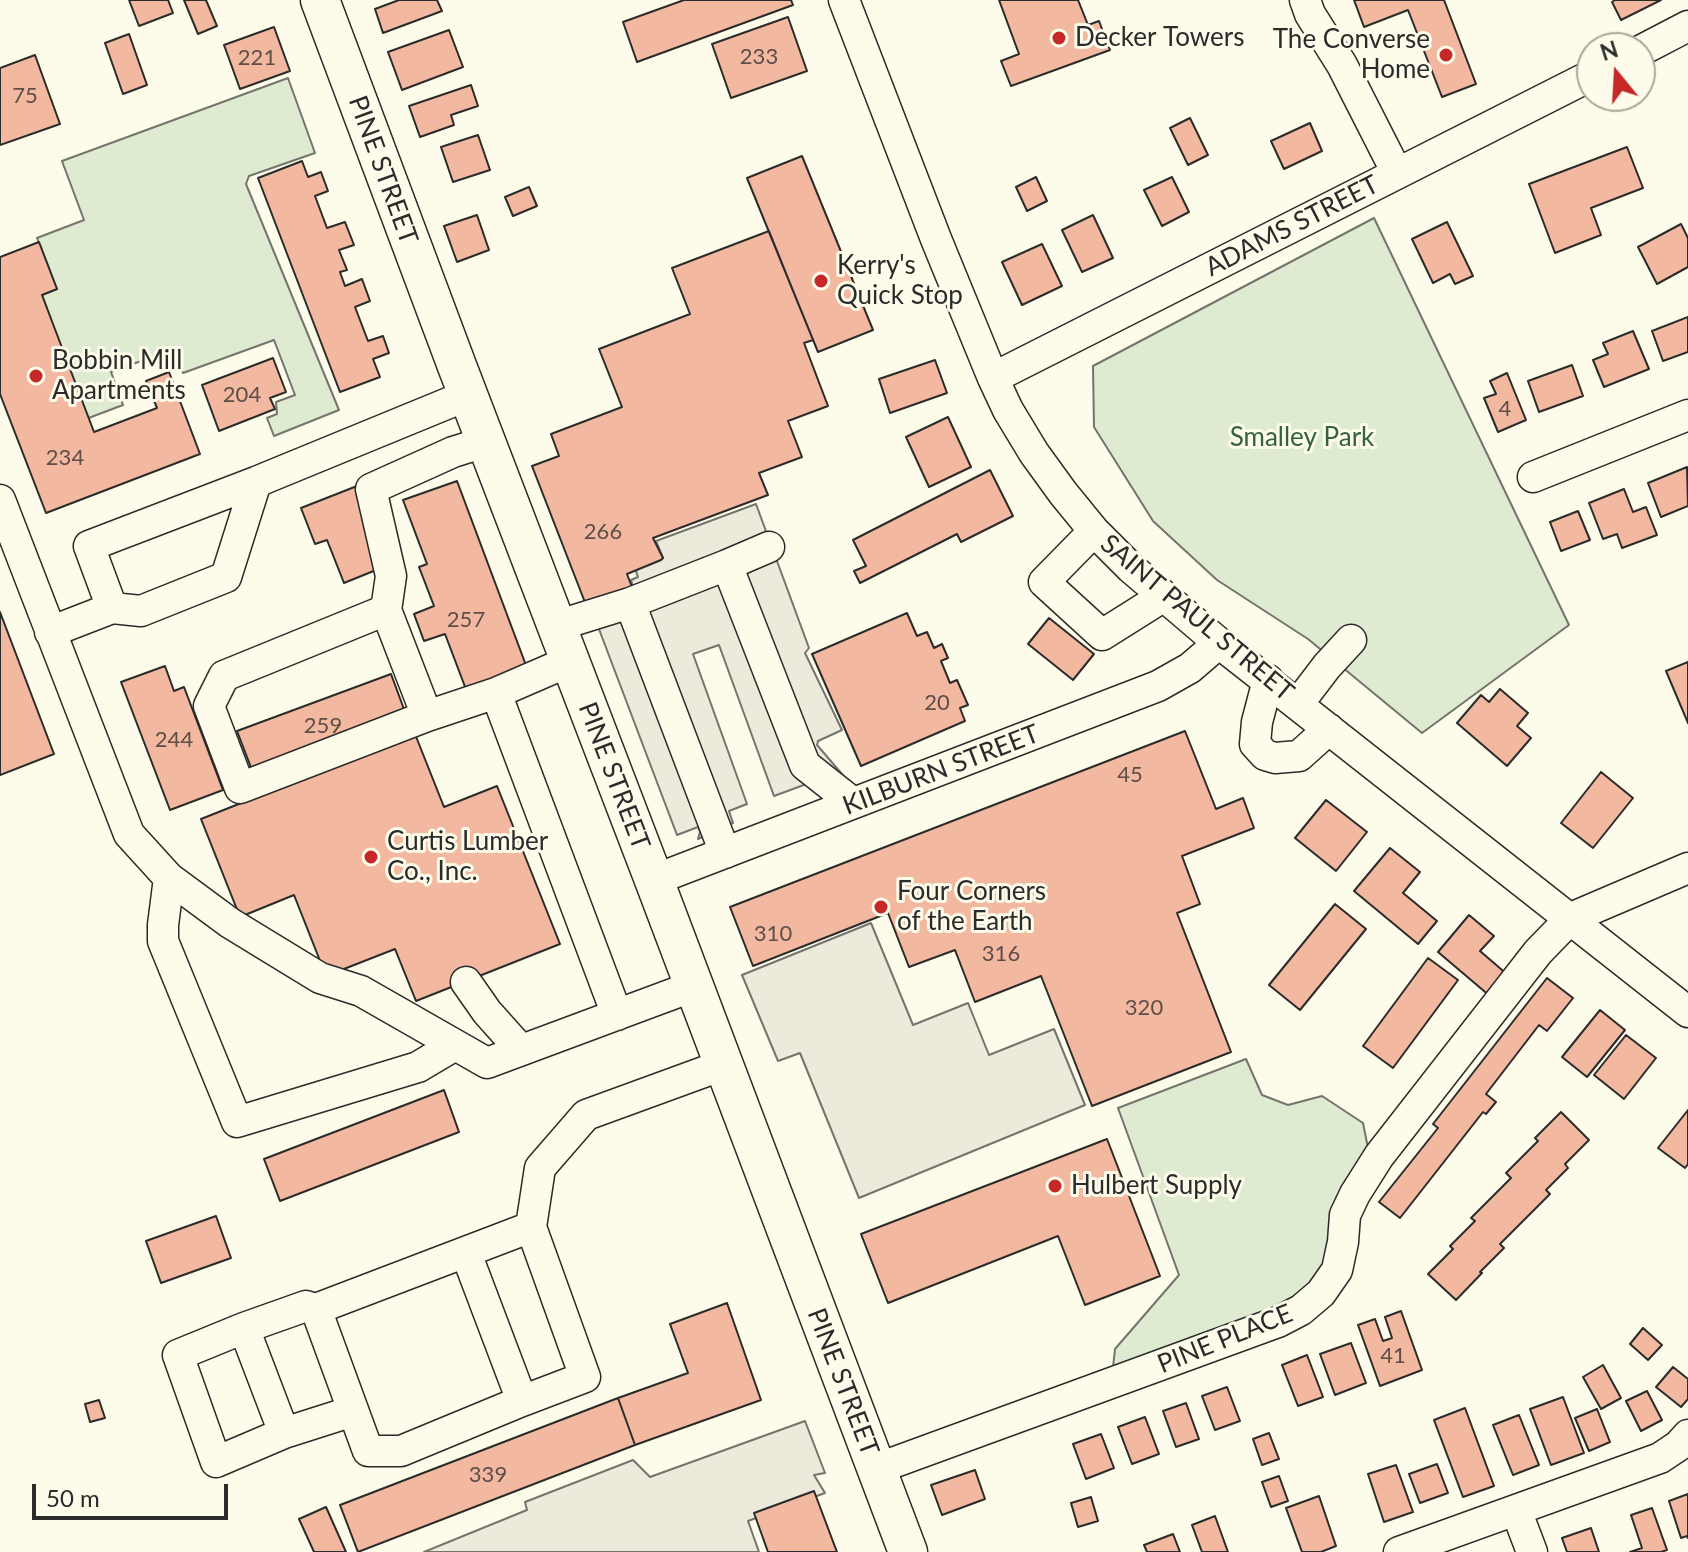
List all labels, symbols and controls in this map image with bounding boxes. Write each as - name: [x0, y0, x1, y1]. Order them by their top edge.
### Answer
- place label: Decker Towers: [1075, 22, 1244, 54]
- place label: The Converse Home: [1273, 24, 1430, 86]
- marker: Decker Towers: [1050, 29, 1068, 47]
- north arrow: [1576, 32, 1656, 112]
- text: N: [1597, 35, 1621, 66]
- house number: 233: [740, 44, 778, 70]
- house number: 221: [238, 45, 276, 71]
- marker: The Converse Home: [1437, 46, 1455, 64]
- house number: 75: [12, 83, 38, 109]
- street label: PINE STREET: [342, 92, 424, 248]
- street label: ADAMS STREET: [1200, 169, 1384, 283]
- place label: Kerry's Quick Stop: [837, 250, 963, 312]
- marker: Kerry's Quick Stop: [812, 272, 830, 290]
- place label: Bobbin Mill Apartments: [52, 345, 186, 406]
- marker: Bobbin Mill Apartments: [27, 367, 45, 385]
- house number: 204: [223, 382, 261, 408]
- house number: 4: [1499, 396, 1511, 422]
- park label: Smalley Park: [1230, 422, 1374, 454]
- house number: 234: [46, 445, 84, 471]
- house number: 266: [584, 519, 622, 545]
- street label: SAINT PAUL STREET: [1094, 528, 1300, 708]
- house number: 257: [447, 607, 485, 633]
- house number: 20: [924, 690, 950, 716]
- street label: PINE STREET: [572, 698, 656, 854]
- house number: 259: [304, 713, 342, 739]
- street label: KILBURN STREET: [838, 718, 1044, 822]
- house number: 244: [155, 727, 193, 753]
- house number: 45: [1117, 762, 1143, 788]
- place label: Curtis Lumber Co., Inc.: [387, 826, 548, 888]
- marker: Curtis Lumber Co., Inc.: [362, 848, 380, 866]
- place label: Four Corners of the Earth: [897, 876, 1046, 938]
- marker: Four Corners of the Earth: [872, 898, 890, 916]
- house number: 310: [754, 921, 792, 947]
- house number: 316: [982, 941, 1020, 967]
- house number: 320: [1125, 995, 1163, 1021]
- place label: Hulbert Supply: [1071, 1170, 1242, 1202]
- marker: Hulbert Supply: [1046, 1177, 1064, 1195]
- street label: PINE PLACE: [1153, 1298, 1297, 1380]
- street label: PINE STREET: [801, 1304, 885, 1460]
- house number: 41: [1380, 1343, 1406, 1369]
- house number: 339: [469, 1462, 507, 1488]
- scale bar: [36, 1468, 232, 1518]
- text: 50 m: [46, 1483, 100, 1512]

